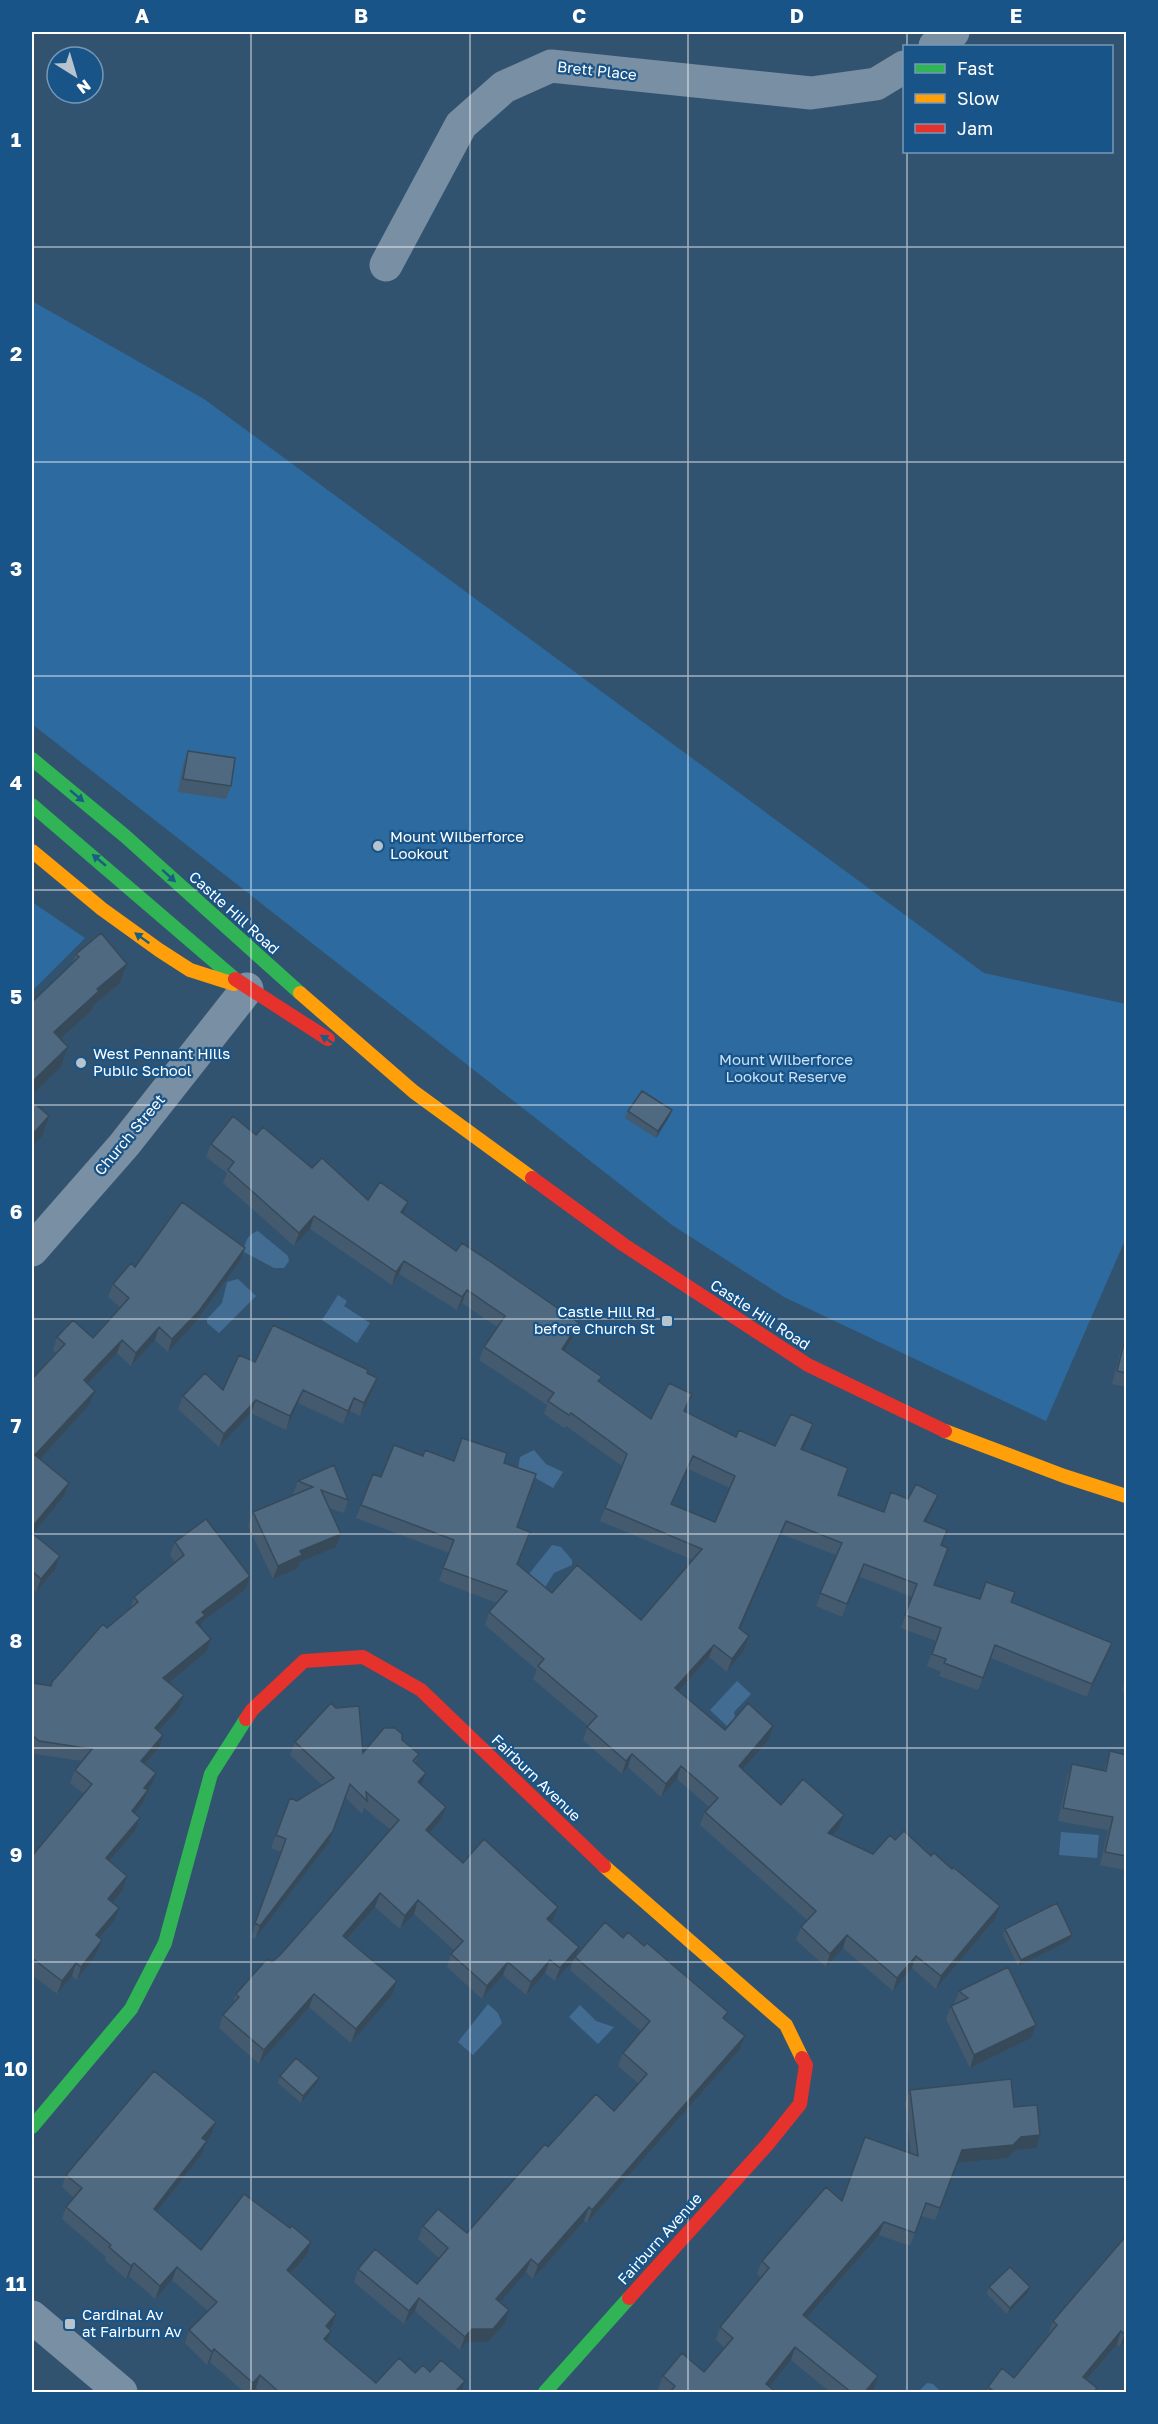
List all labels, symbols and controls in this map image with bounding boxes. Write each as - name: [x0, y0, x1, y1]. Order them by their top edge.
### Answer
- text: A: [135, 3, 149, 27]
- text: B: [354, 3, 368, 27]
- text: C: [572, 3, 586, 27]
- text: D: [790, 3, 804, 27]
- text: E: [1010, 3, 1022, 27]
- north arrow: [45, 45, 105, 105]
- legend: [903, 45, 1113, 153]
- street label: Brett Place: [556, 57, 638, 83]
- text: Fast: [957, 57, 994, 79]
- text: N: [73, 75, 95, 99]
- text: Slow: [957, 87, 1000, 109]
- text: Jam: [957, 117, 993, 139]
- text: 1: [11, 127, 21, 151]
- text: 2: [10, 341, 22, 365]
- text: 3: [10, 556, 22, 580]
- text: 4: [10, 770, 22, 794]
- one-way arrow: [69, 789, 85, 802]
- place label: Mount Wilberforce Lookout: [390, 827, 524, 862]
- marker: Mount Wilberforce Lookout: [371, 839, 385, 853]
- one-way arrow: [92, 854, 107, 867]
- street label: Castle Hill Road: [186, 867, 284, 958]
- one-way arrow: [161, 869, 176, 883]
- one-way arrow: [134, 932, 149, 944]
- text: 5: [10, 984, 22, 1008]
- one-way arrow: [320, 1034, 336, 1045]
- place label: West Pennant Hills Public School: [93, 1044, 230, 1079]
- park label: Mount Wilberforce Lookout Reserve: [719, 1050, 853, 1085]
- marker: West Pennant Hills Public School: [74, 1056, 88, 1070]
- street label: Church Street: [90, 1090, 168, 1178]
- text: 6: [10, 1199, 22, 1223]
- street label: Castle Hill Road: [707, 1275, 814, 1353]
- place label: Castle Hill Rd before Church St: [534, 1302, 655, 1337]
- marker: Castle Hill Rd before Church St: [660, 1314, 674, 1328]
- text: 7: [11, 1413, 22, 1437]
- text: 8: [10, 1628, 22, 1652]
- street label: Fairburn Avenue: [488, 1730, 585, 1825]
- text: 9: [10, 1842, 22, 1866]
- text: 10: [4, 2056, 28, 2080]
- street label: Fairburn Avenue: [613, 2189, 705, 2288]
- text: 11: [6, 2271, 26, 2295]
- place label: Cardinal Av at Fairburn Av: [82, 2305, 182, 2340]
- marker: Cardinal Av at Fairburn Av: [63, 2317, 77, 2331]

